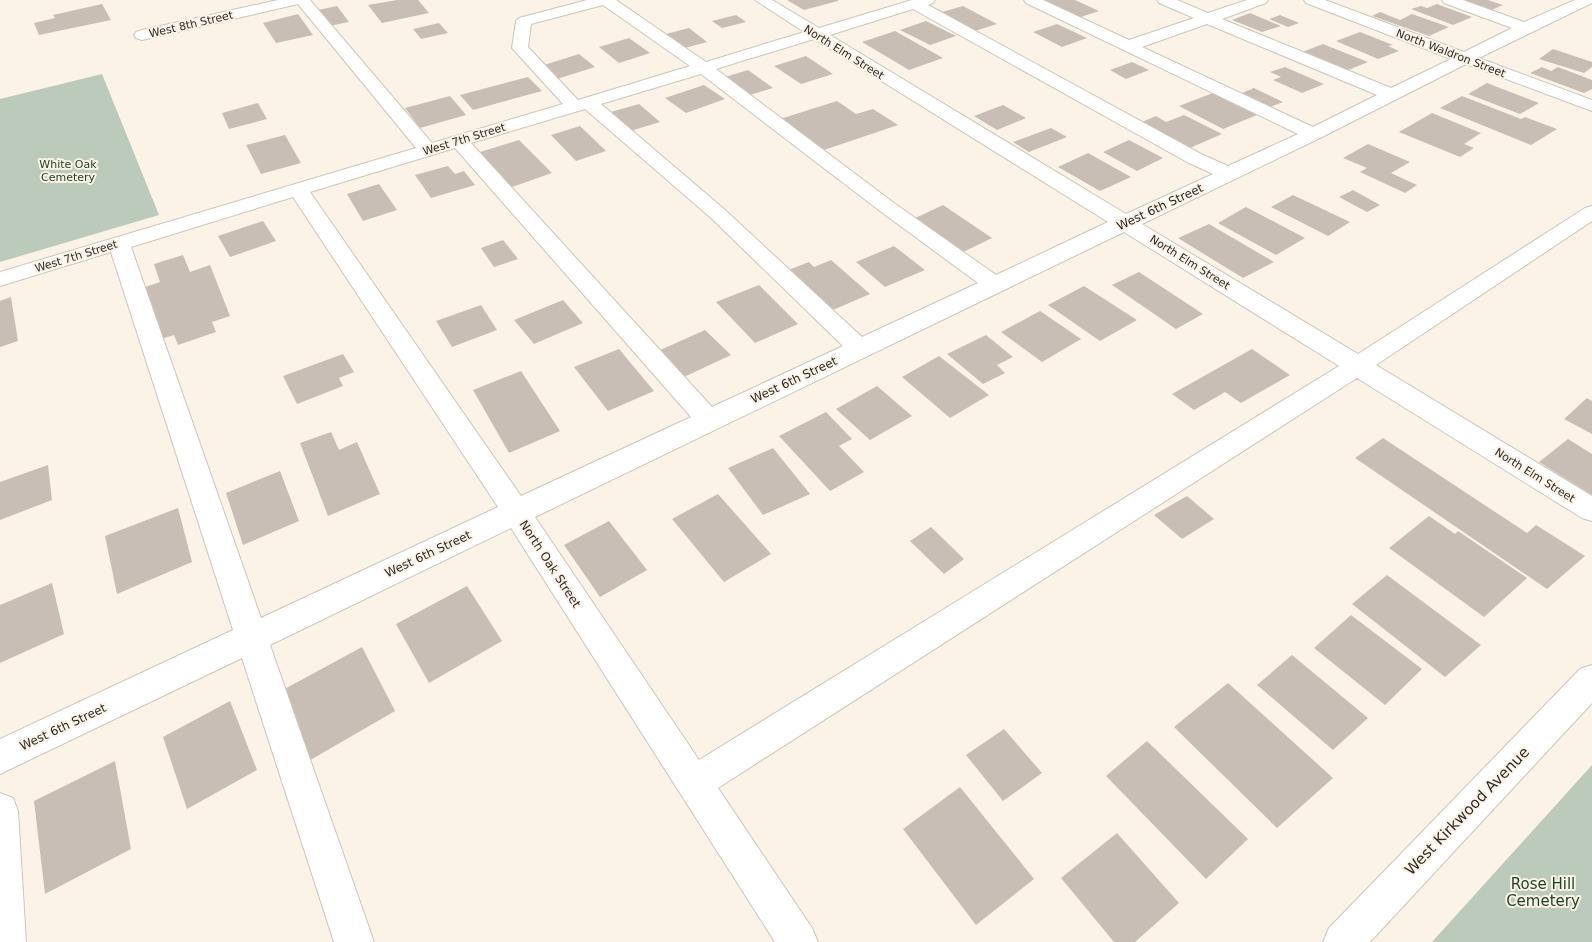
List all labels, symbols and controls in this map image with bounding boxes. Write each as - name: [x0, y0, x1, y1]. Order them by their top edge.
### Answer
- street label: West 8th Street: [148, 8, 235, 40]
- street label: North Elm Street: [801, 23, 887, 83]
- street label: North Waldron Street: [1394, 27, 1508, 81]
- street label: West 7th Street: [421, 121, 508, 158]
- park label: White Oak Cemetery: [39, 158, 97, 184]
- street label: West 6th Street: [1115, 181, 1206, 233]
- street label: North Elm Street: [1147, 233, 1233, 293]
- street label: West 7th Street: [33, 238, 120, 275]
- street label: West 6th Street: [749, 354, 840, 406]
- street label: North Elm Street: [1492, 446, 1578, 506]
- street label: North Oak Street: [517, 518, 584, 611]
- street label: West 6th Street: [383, 528, 474, 580]
- street label: West 6th Street: [18, 701, 109, 753]
- street label: West Kirkwood Avenue: [1401, 743, 1533, 879]
- park label: Rose Hill Cemetery: [1506, 875, 1580, 910]

